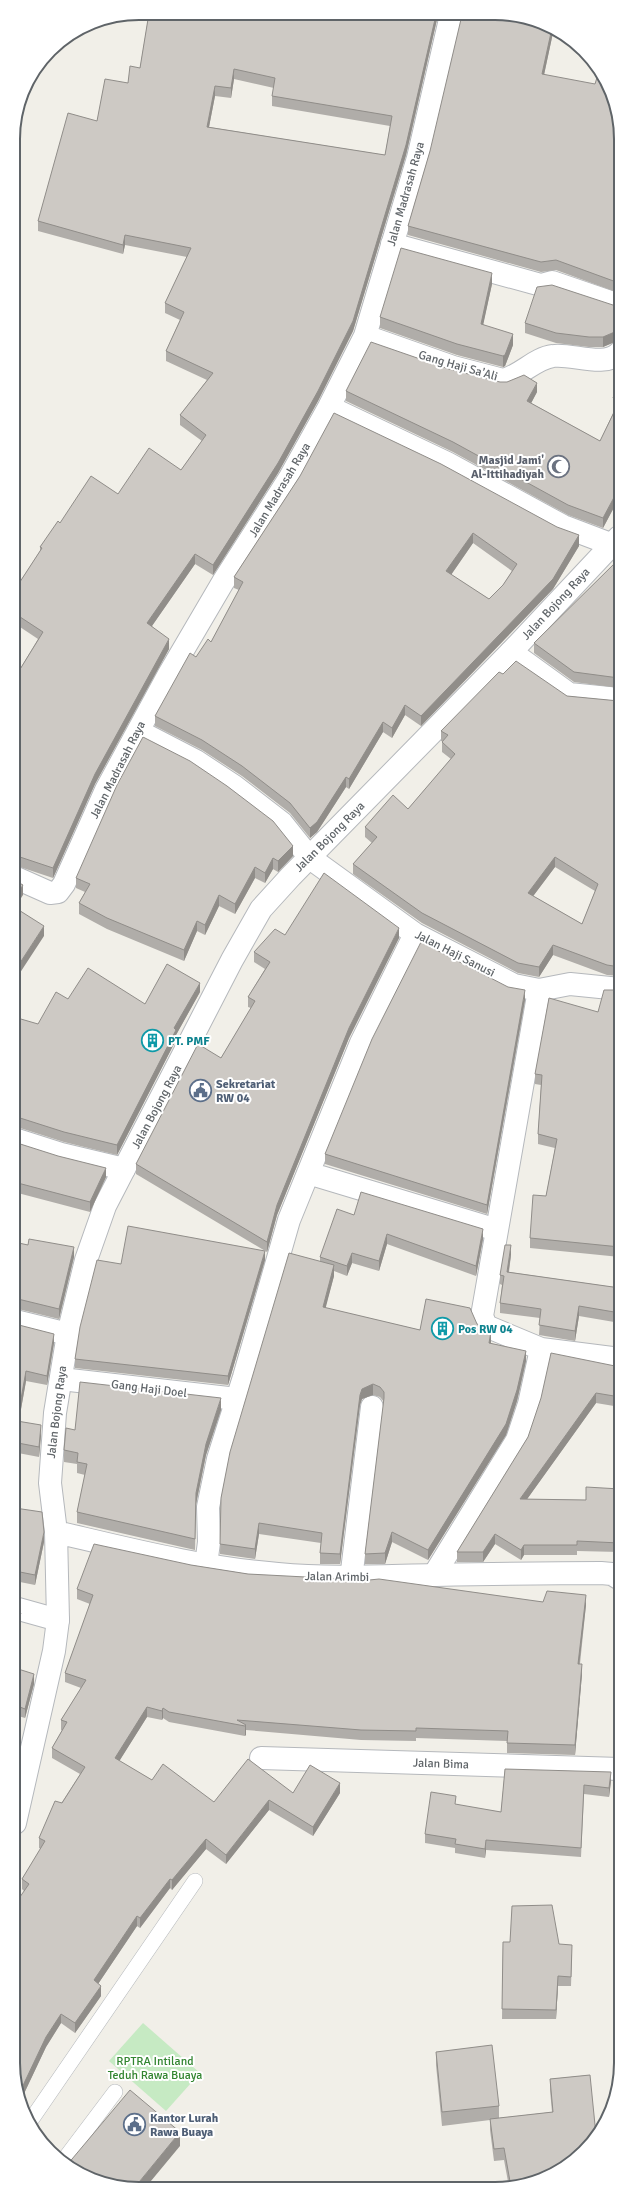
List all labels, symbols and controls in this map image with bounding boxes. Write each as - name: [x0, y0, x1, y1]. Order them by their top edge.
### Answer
- street label: Jalan Madrasah Raya: [384, 140, 428, 248]
- street label: Gang Haji Sa'Ali: [417, 348, 499, 384]
- street label: Jalan Madrasah Raya: [246, 440, 314, 540]
- place label: Masjid Jami' Al-Ittihadiyah: [471, 453, 544, 482]
- mosque icon: Masjid Jami' Al-Ittihadiyah: [546, 454, 572, 480]
- street label: Jalan Bojong Raya: [519, 565, 593, 643]
- street label: Jalan Madrasah Raya: [87, 719, 149, 821]
- street label: Jalan Bojong Raya: [292, 799, 368, 875]
- street label: Jalan Haji Sanusi: [412, 927, 498, 981]
- building icon: PT. PMF: [140, 1028, 166, 1054]
- place label: PT. PMF: [168, 1034, 210, 1049]
- street label: Jalan Bojong Raya: [129, 1062, 185, 1152]
- place label: Sekretariat RW 04: [216, 1077, 276, 1106]
- public building icon: Sekretariat RW 04: [187, 1078, 213, 1104]
- building icon: Pos RW 04: [430, 1316, 456, 1342]
- place label: Pos RW 04: [458, 1322, 513, 1337]
- street label: Jalan Bojong Raya: [44, 1365, 70, 1459]
- street label: Gang Haji Doel: [110, 1377, 188, 1401]
- street label: Jalan Arimbi: [305, 1569, 369, 1585]
- street label: Jalan Bima: [413, 1756, 469, 1772]
- park label: RPTRA Intiland Teduh Rawa Buaya: [108, 2054, 202, 2083]
- place label: Kantor Lurah Rawa Buaya: [150, 2111, 219, 2140]
- public building icon: Kantor Lurah Rawa Buaya: [121, 2112, 147, 2138]

